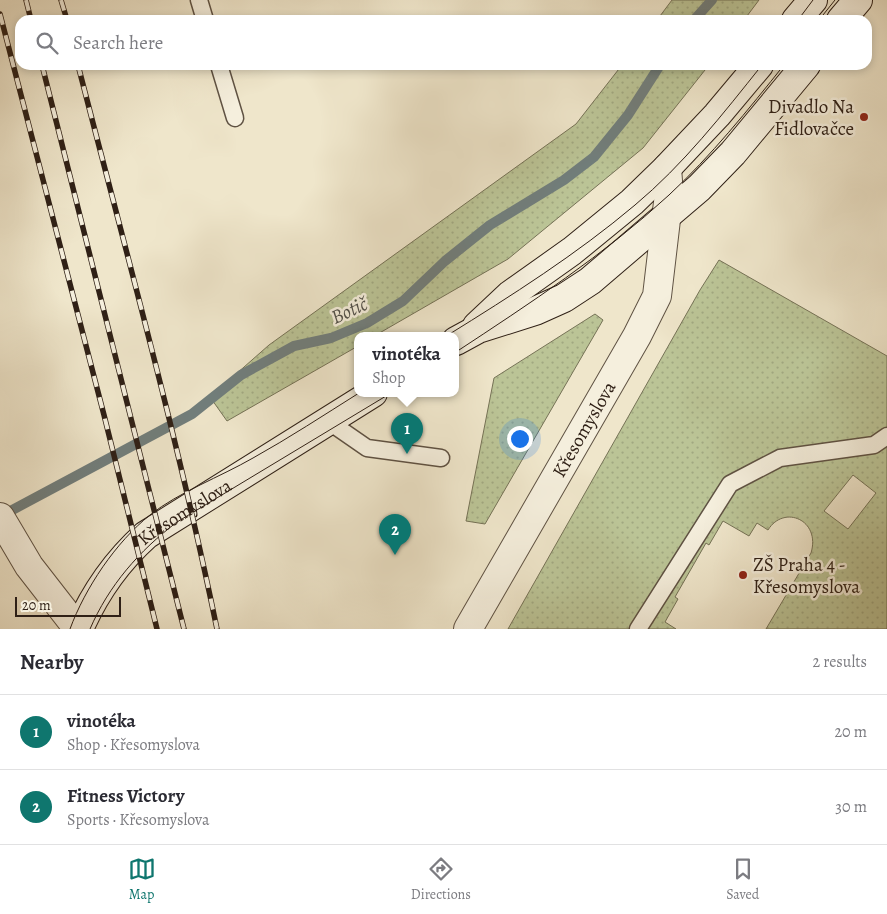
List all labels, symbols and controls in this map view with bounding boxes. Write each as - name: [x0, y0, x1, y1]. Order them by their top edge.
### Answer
- search box: [15, 15, 872, 70]
- icon: search: [33, 29, 61, 57]
- text: Search here: [73, 30, 163, 56]
- place label: Divadlo Na Fidlovačce: [768, 94, 854, 142]
- marker: Divadlo Na Fidlovačce: [858, 111, 870, 123]
- water label: Botič: [327, 289, 374, 331]
- popup: [354, 332, 459, 397]
- text: vinotéka: [372, 341, 441, 367]
- text: Shop: [372, 367, 405, 389]
- street label: Křesomyslova: [546, 376, 622, 482]
- pin: 1: [391, 413, 423, 454]
- your location: [507, 426, 533, 452]
- street label: Křesomyslova: [131, 473, 237, 551]
- pin: 2: [379, 514, 411, 555]
- place label: ZŠ Praha 4 - Křesomyslova: [753, 552, 860, 600]
- marker: ZŠ Praha 4 - Křesomyslova: [737, 569, 749, 581]
- scale bar: [15, 594, 121, 617]
- text: 20 m: [22, 596, 51, 615]
- text: Nearby: [20, 648, 83, 676]
- text: 2 results: [812, 651, 867, 673]
- text: vinotéka: [67, 708, 136, 734]
- text: 1: [33, 721, 39, 743]
- text: 20 m: [834, 721, 867, 743]
- text: Shop · Křesomyslova: [67, 734, 200, 756]
- text: Fitness Victory: [67, 783, 184, 809]
- text: 2: [32, 796, 40, 818]
- text: 30 m: [835, 796, 867, 818]
- text: Sports · Křesomyslova: [67, 809, 209, 831]
- tab: Map: [128, 855, 156, 904]
- tab: Directions: [411, 855, 471, 904]
- tab: Saved: [726, 855, 759, 904]

